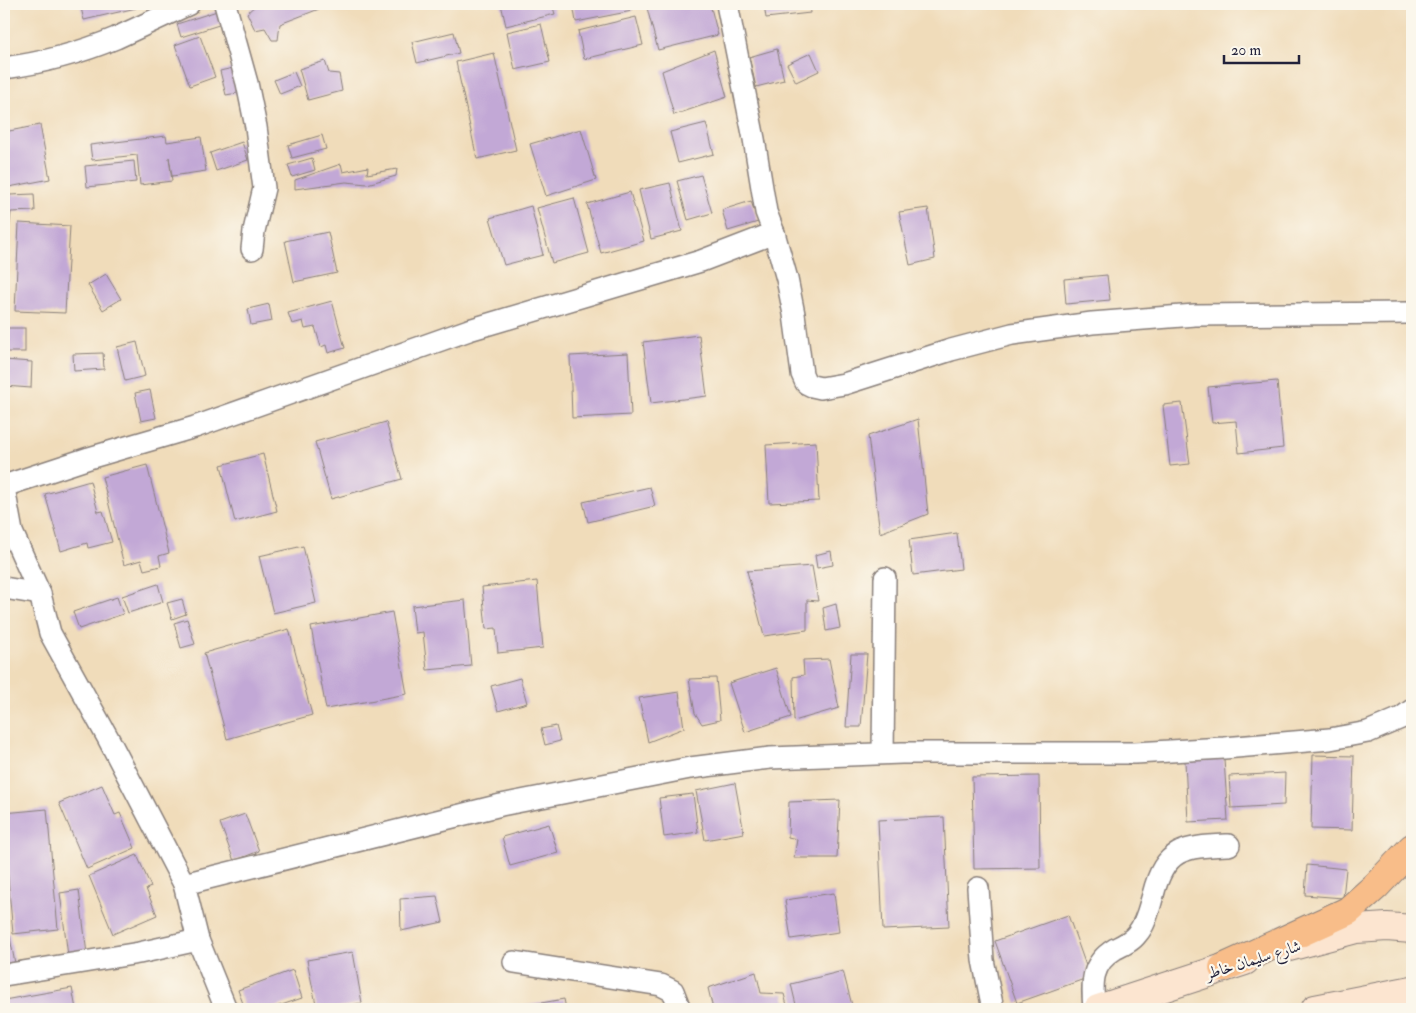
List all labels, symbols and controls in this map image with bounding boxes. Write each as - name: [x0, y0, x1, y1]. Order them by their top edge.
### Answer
- scale bar: [1224, 32, 1298, 64]
- text: 20 m: [1231, 41, 1261, 60]
- street label: شارع سليمان خاطر: [1201, 936, 1304, 987]

